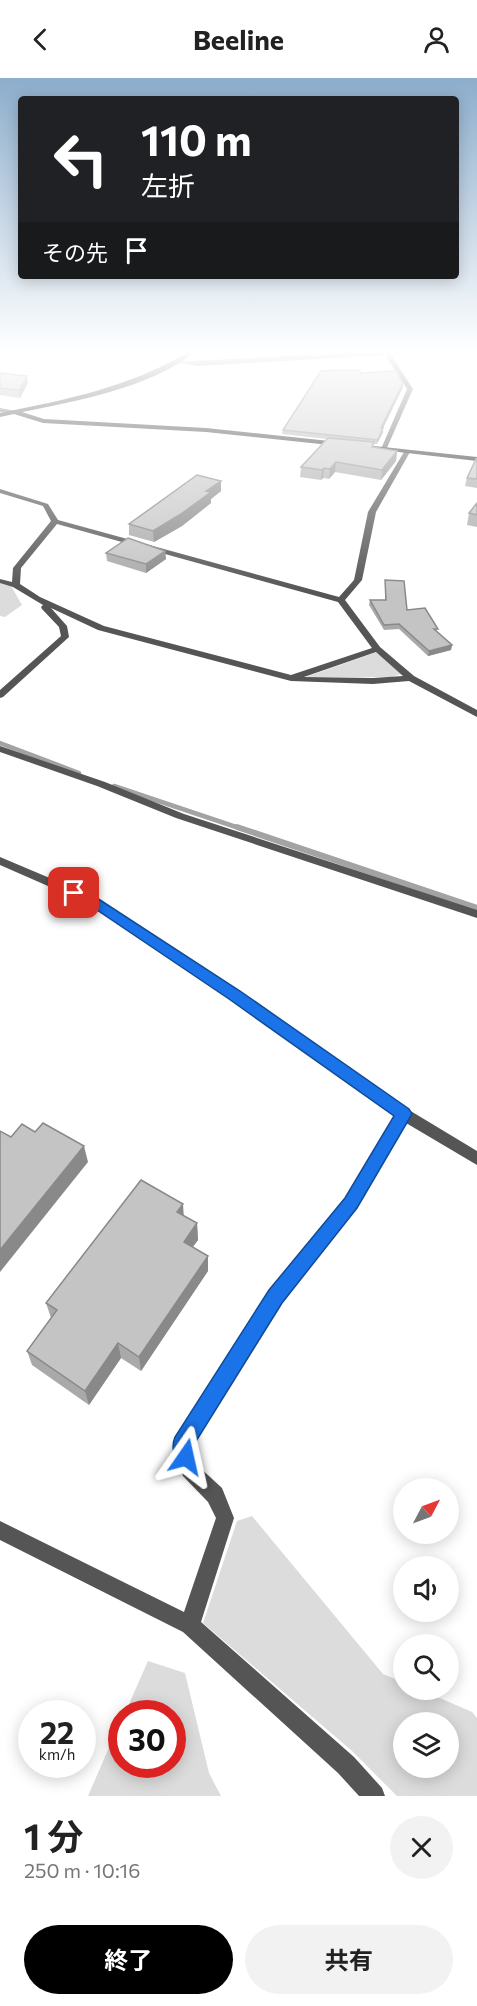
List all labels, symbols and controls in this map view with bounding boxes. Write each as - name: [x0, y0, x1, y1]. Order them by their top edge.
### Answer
- icon: back: [24, 23, 57, 56]
- text: Beeline: [193, 23, 284, 56]
- icon: person: [420, 23, 453, 56]
- text: 110 m: [141, 113, 252, 165]
- icon: left: [42, 120, 120, 198]
- text: 左折: [141, 169, 195, 202]
- icon: arrive: [120, 234, 153, 267]
- text: その先: [42, 239, 108, 266]
- pin: [48, 867, 99, 918]
- icon: arrive: [57, 876, 90, 909]
- position arrow: [154, 1425, 218, 1489]
- north arrow: [393, 1478, 459, 1544]
- map controls: [393, 1478, 459, 1778]
- button: sound: [393, 1556, 459, 1622]
- button: search: [393, 1634, 459, 1700]
- speed limit sign: 30: [108, 1700, 186, 1778]
- button: layers: [393, 1712, 459, 1778]
- text: 22: [40, 1713, 74, 1750]
- text: km/h: [39, 1745, 75, 1763]
- text: 1 分: [24, 1813, 83, 1857]
- button: close: [390, 1816, 453, 1879]
- text: 250 m · 10:16: [24, 1858, 140, 1882]
- button: 終了: [24, 1925, 233, 1994]
- button: 共有: [245, 1925, 453, 1994]

